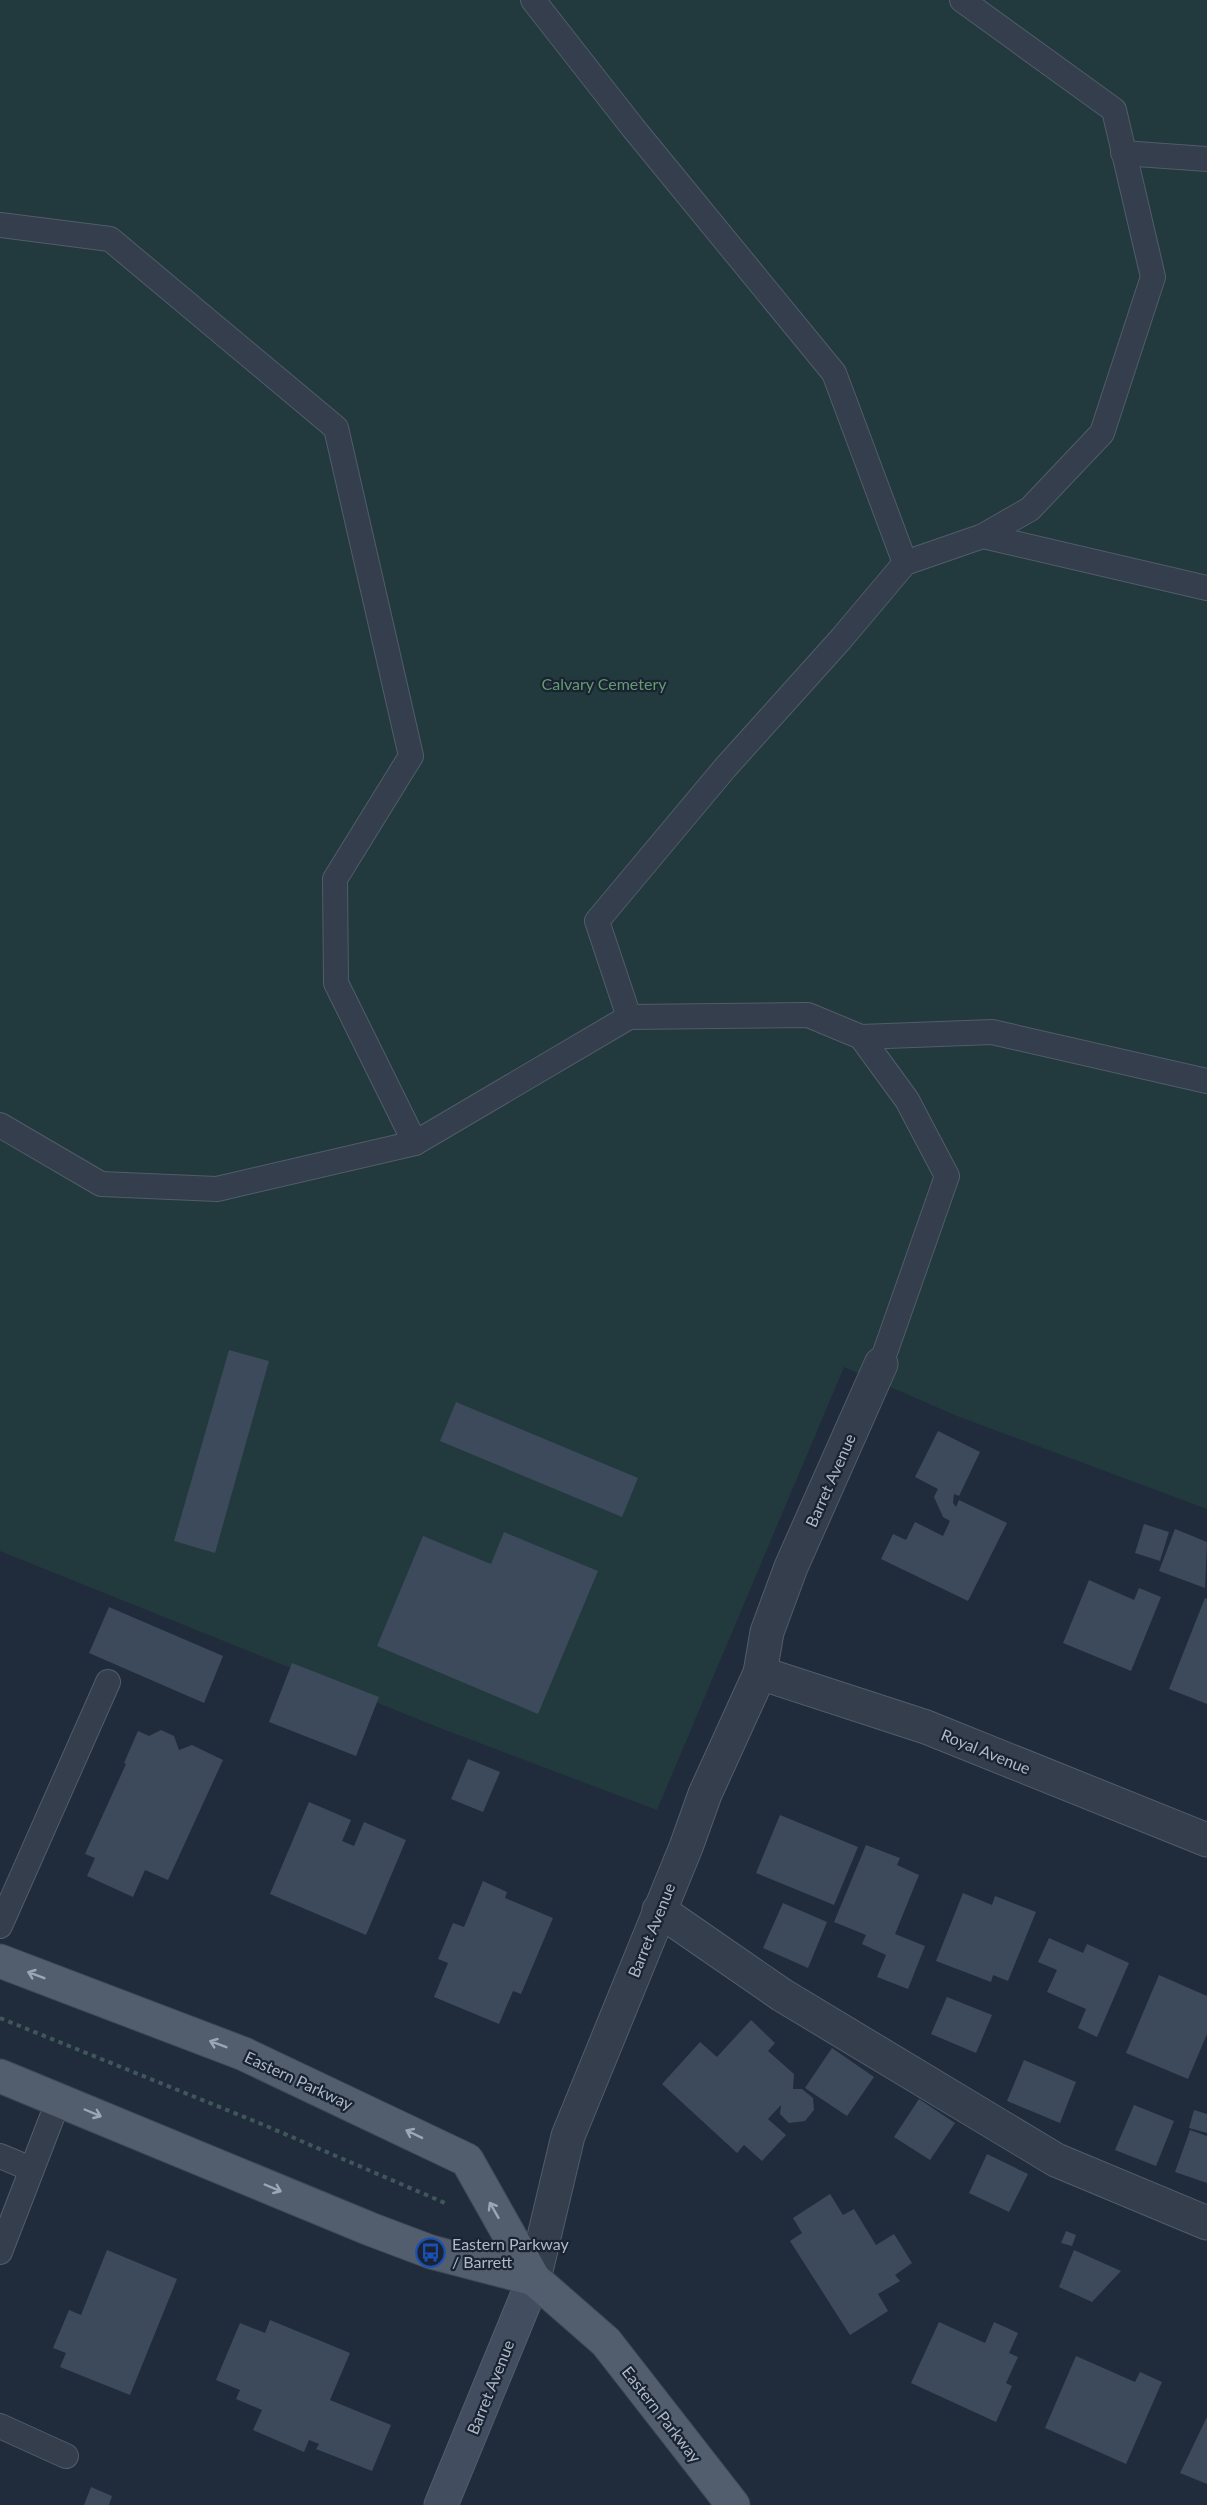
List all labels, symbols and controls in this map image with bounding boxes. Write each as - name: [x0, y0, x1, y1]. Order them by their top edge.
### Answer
- park label: Calvary Cemetery: [542, 674, 667, 693]
- street label: Barret Avenue: [801, 1430, 859, 1530]
- street label: Royal Avenue: [939, 1724, 1033, 1778]
- street label: Barret Avenue: [623, 1880, 679, 1980]
- one-way arrow: [27, 1968, 46, 1979]
- one-way arrow: [209, 2038, 228, 2049]
- street label: Eastern Parkway: [242, 2047, 357, 2114]
- one-way arrow: [84, 2107, 102, 2119]
- one-way arrow: [406, 2128, 424, 2140]
- one-way arrow: [264, 2183, 282, 2194]
- one-way arrow: [488, 2202, 500, 2219]
- place label: Eastern Parkway / Barrett: [452, 2234, 570, 2271]
- bus stop icon: Eastern Parkway / Barrett: [415, 2236, 447, 2268]
- street label: Barret Avenue: [462, 2337, 518, 2437]
- street label: Eastern Parkway: [619, 2362, 706, 2466]

